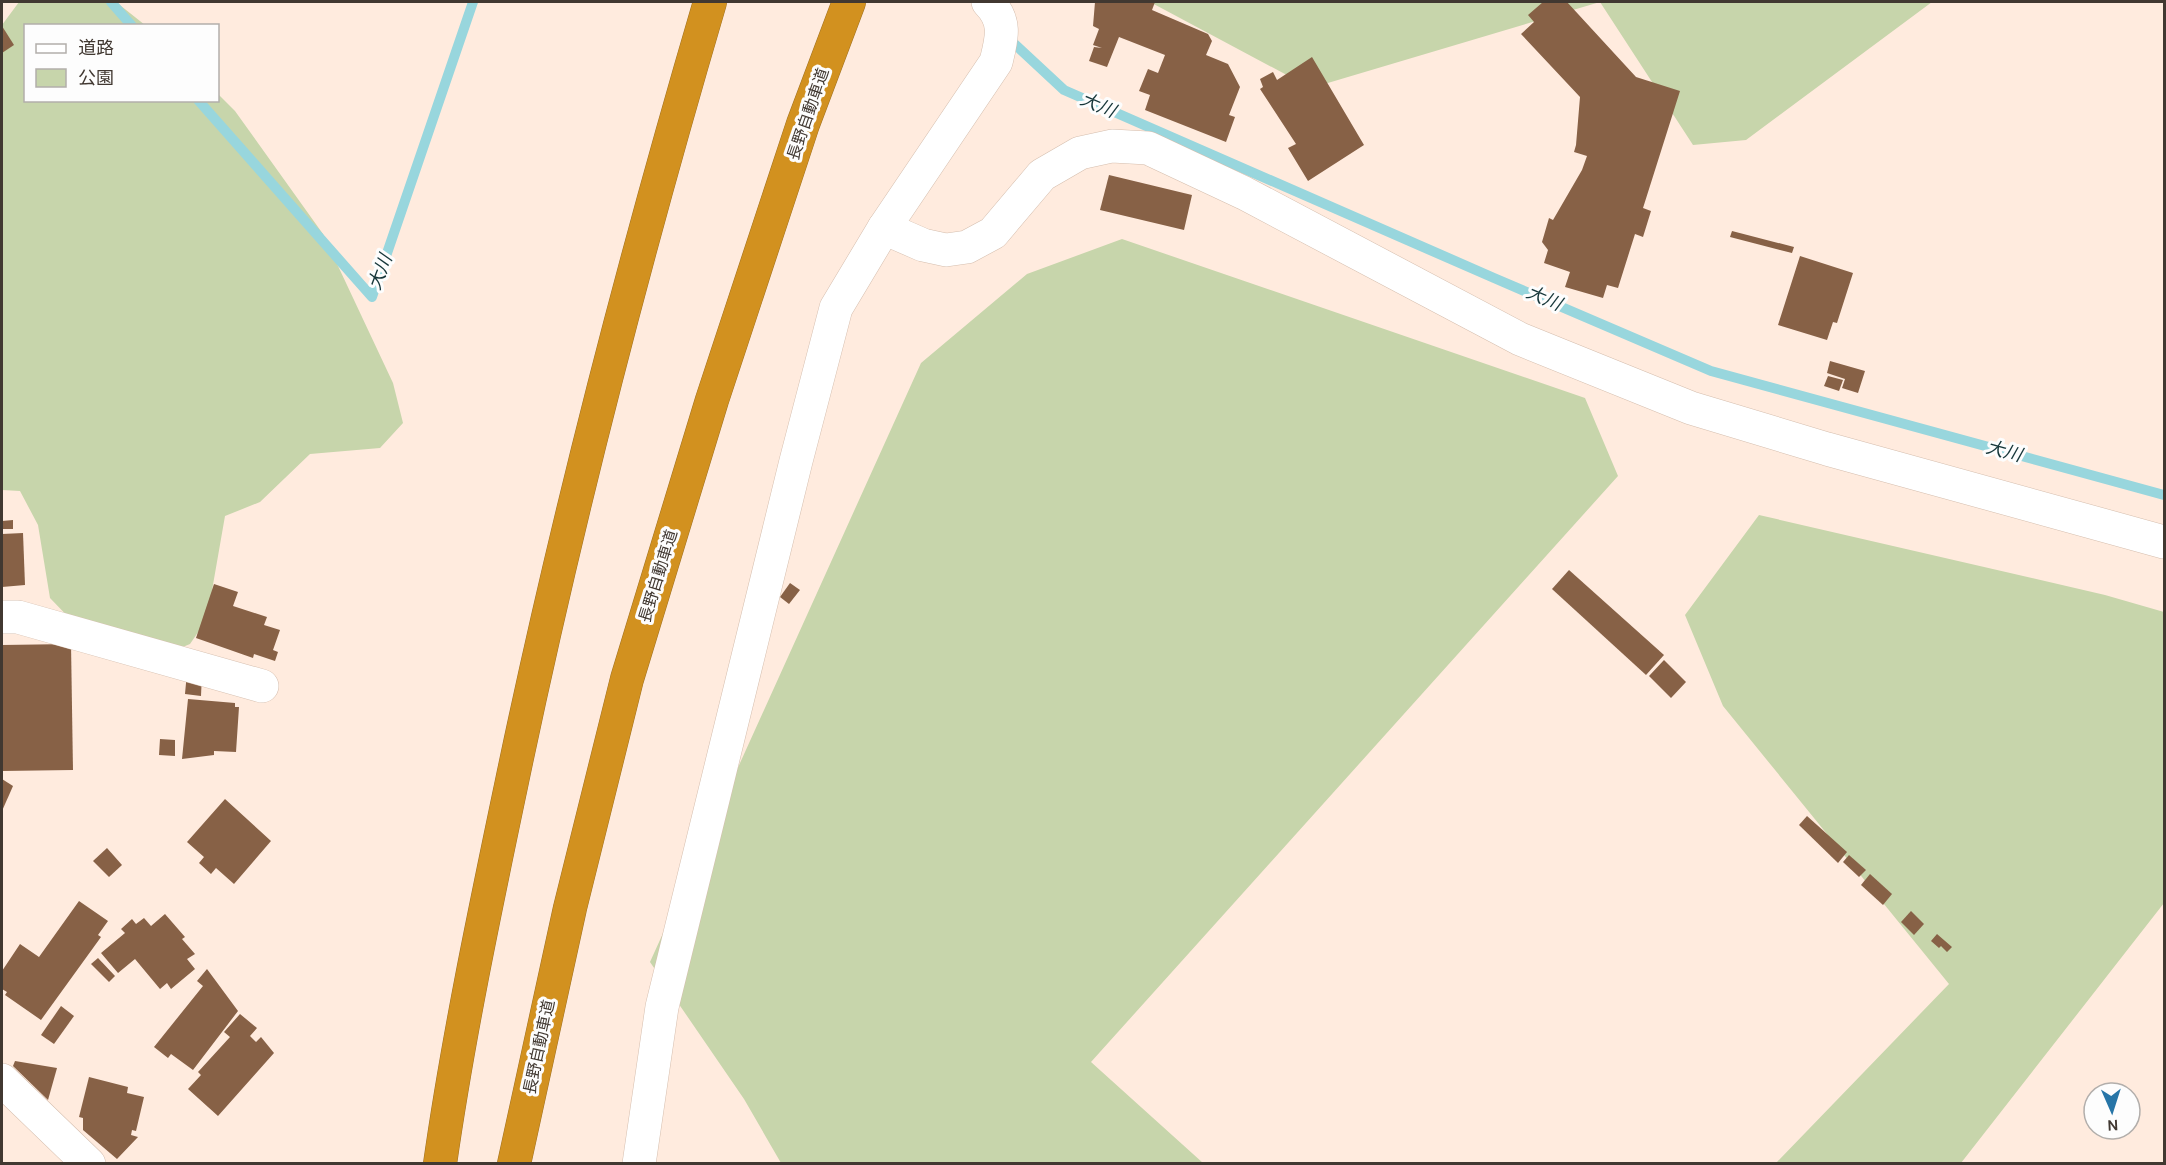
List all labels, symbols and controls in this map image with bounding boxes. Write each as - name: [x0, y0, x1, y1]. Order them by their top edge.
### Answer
- legend: [24, 24, 219, 102]
- text: 道路: [78, 37, 114, 59]
- street label: 長野自動車道: [783, 66, 833, 162]
- text: 公園: [78, 67, 114, 89]
- water label: 大川: [1077, 88, 1121, 123]
- water label: 大川: [363, 249, 397, 293]
- water label: 大川: [1523, 281, 1567, 316]
- water label: 大川: [1984, 436, 2026, 467]
- street label: 長野自動車道: [635, 527, 681, 625]
- street label: 長野自動車道: [520, 998, 558, 1096]
- north arrow: [2082, 1081, 2142, 1141]
- text: N: [2107, 1116, 2119, 1135]

